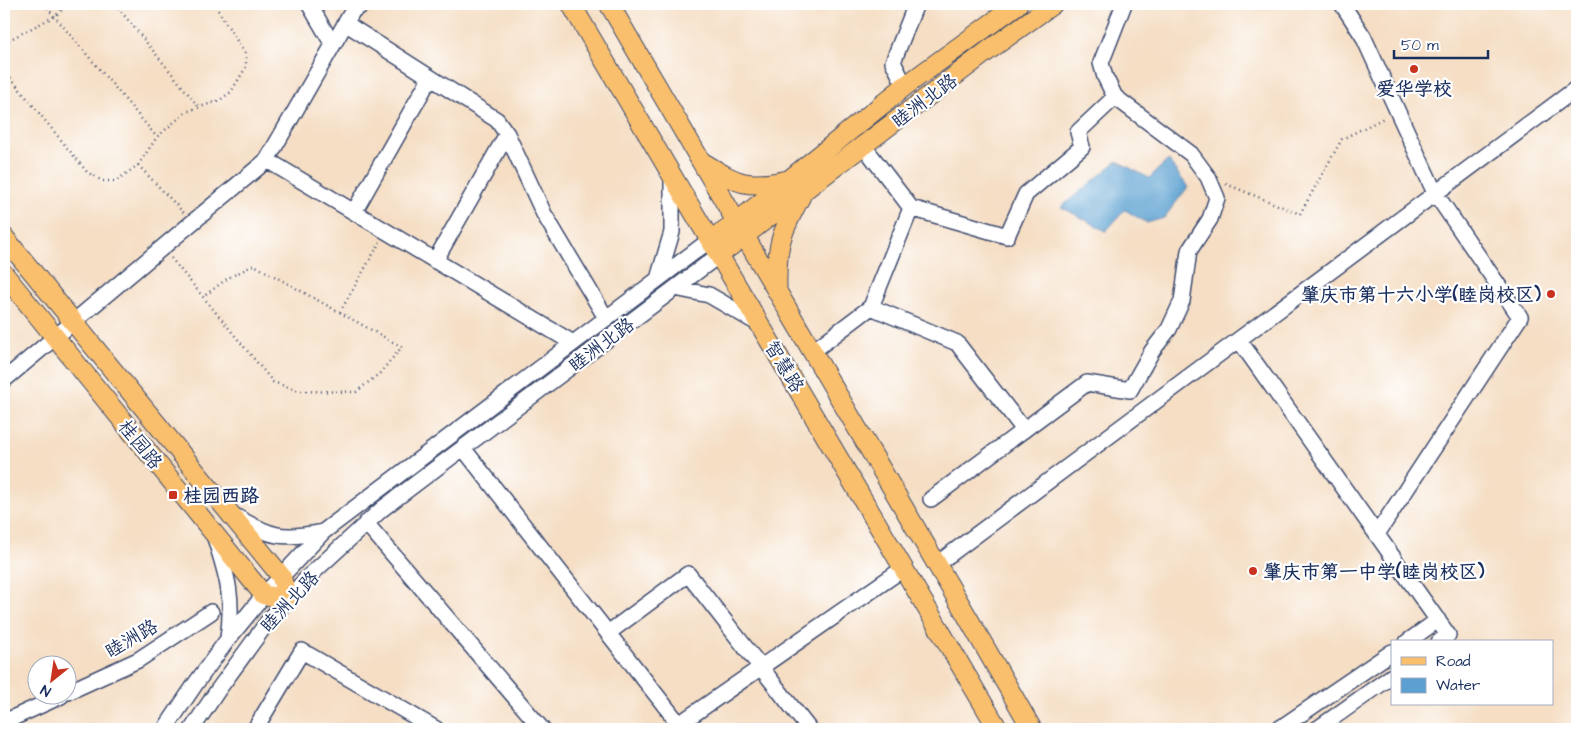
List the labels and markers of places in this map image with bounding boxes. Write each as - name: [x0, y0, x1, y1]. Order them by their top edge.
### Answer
- marker: 爱华学校: [1408, 63, 1420, 75]
- place label: 爱华学校: [1376, 76, 1452, 103]
- place label: 肇庆市第十六小学(睦岗校区): [1301, 282, 1541, 309]
- marker: 肇庆市第十六小学(睦岗校区): [1545, 288, 1557, 300]
- place label: 桂园西路: [183, 483, 259, 510]
- marker: 桂园西路: [167, 489, 179, 501]
- place label: 肇庆市第一中学(睦岗校区): [1263, 559, 1485, 586]
- marker: 肇庆市第一中学(睦岗校区): [1247, 565, 1259, 577]

